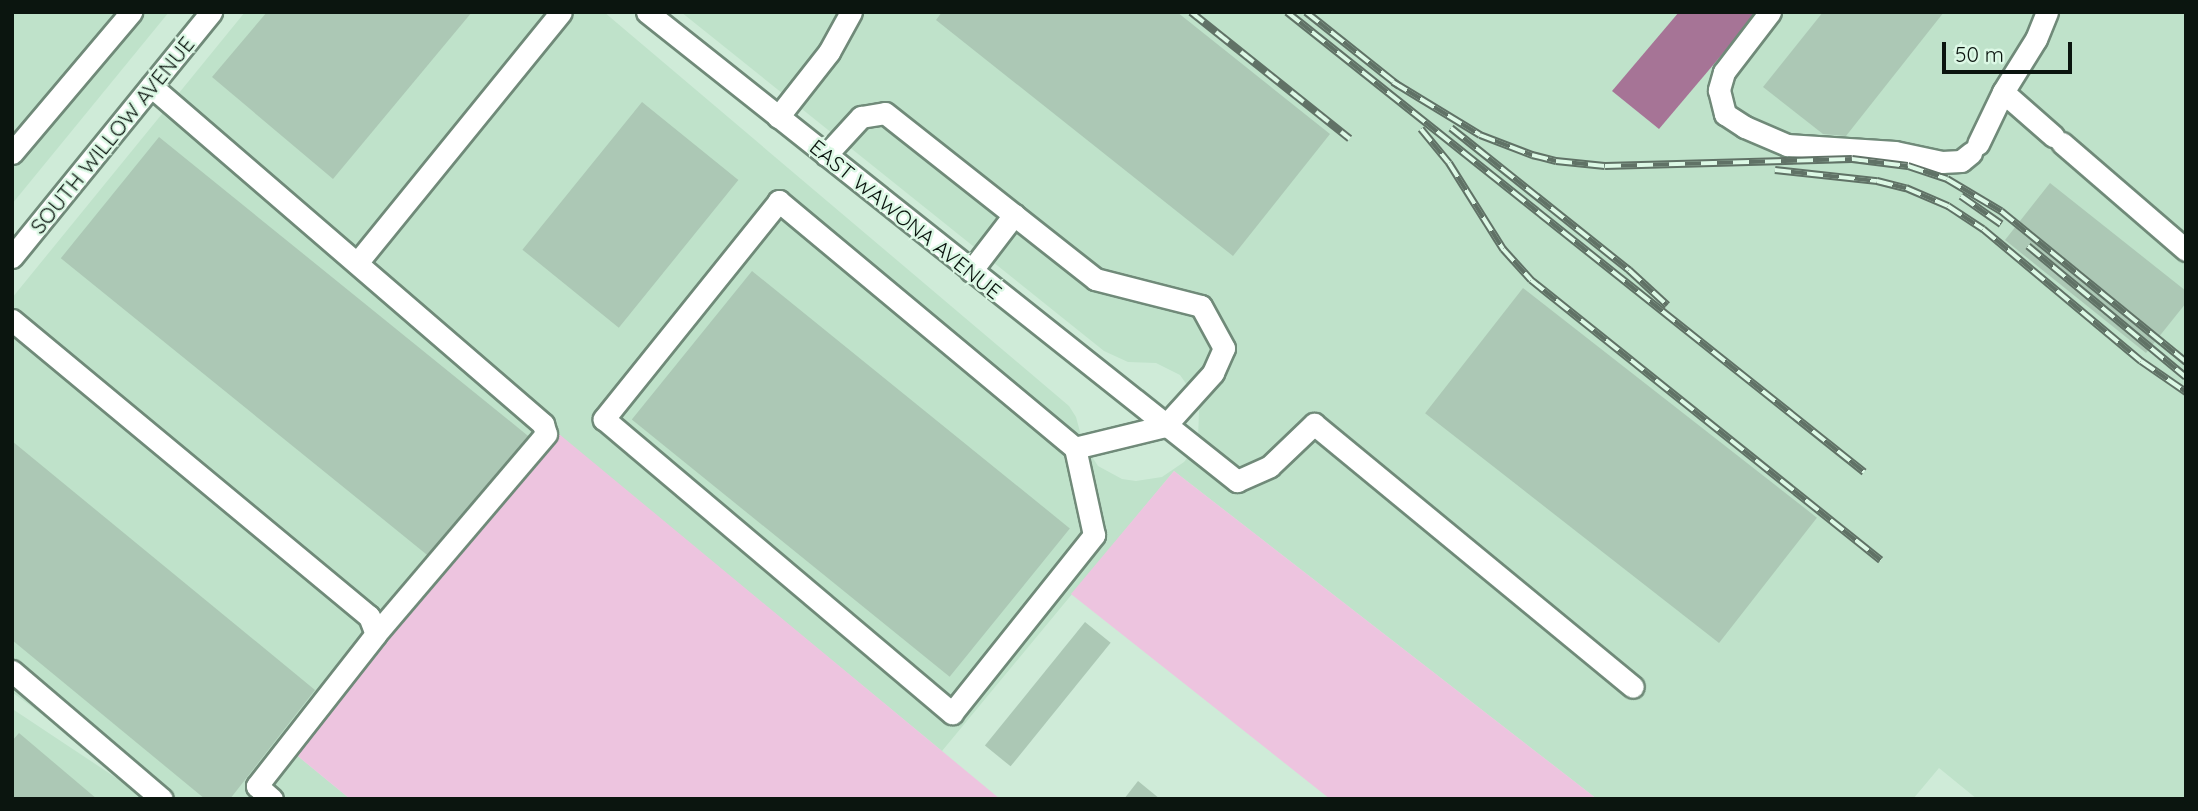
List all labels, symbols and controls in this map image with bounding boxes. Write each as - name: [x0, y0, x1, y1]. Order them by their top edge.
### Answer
- scale bar: [1946, 28, 2076, 72]
- street label: SOUTH WILLOW AVENUE: [25, 32, 199, 238]
- text: 50 m: [1955, 41, 2004, 67]
- street label: EAST WAWONA AVENUE: [805, 134, 1007, 304]

